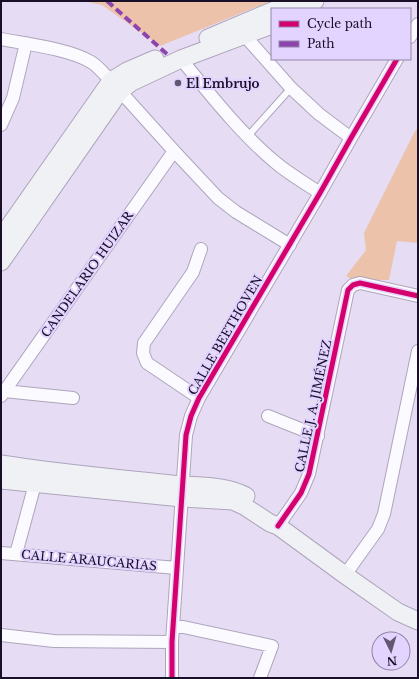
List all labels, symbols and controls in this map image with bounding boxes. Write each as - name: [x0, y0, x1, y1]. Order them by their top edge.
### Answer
- legend: [271, 8, 411, 60]
- text: Cycle path: [307, 16, 372, 31]
- text: Path: [307, 36, 335, 51]
- place label: El Embrujo: [186, 76, 260, 91]
- marker: El Embrujo: [173, 78, 183, 88]
- street label: CANDELARIO HUIZAR: [38, 208, 137, 340]
- street label: CALLE BEETHOVEN: [185, 272, 265, 397]
- street label: CALLE J. A. JIMÉNEZ: [291, 338, 334, 474]
- street label: CALLE ARAUCARIAS: [21, 547, 158, 573]
- north arrow: [371, 631, 411, 671]
- text: N: [385, 654, 398, 668]

